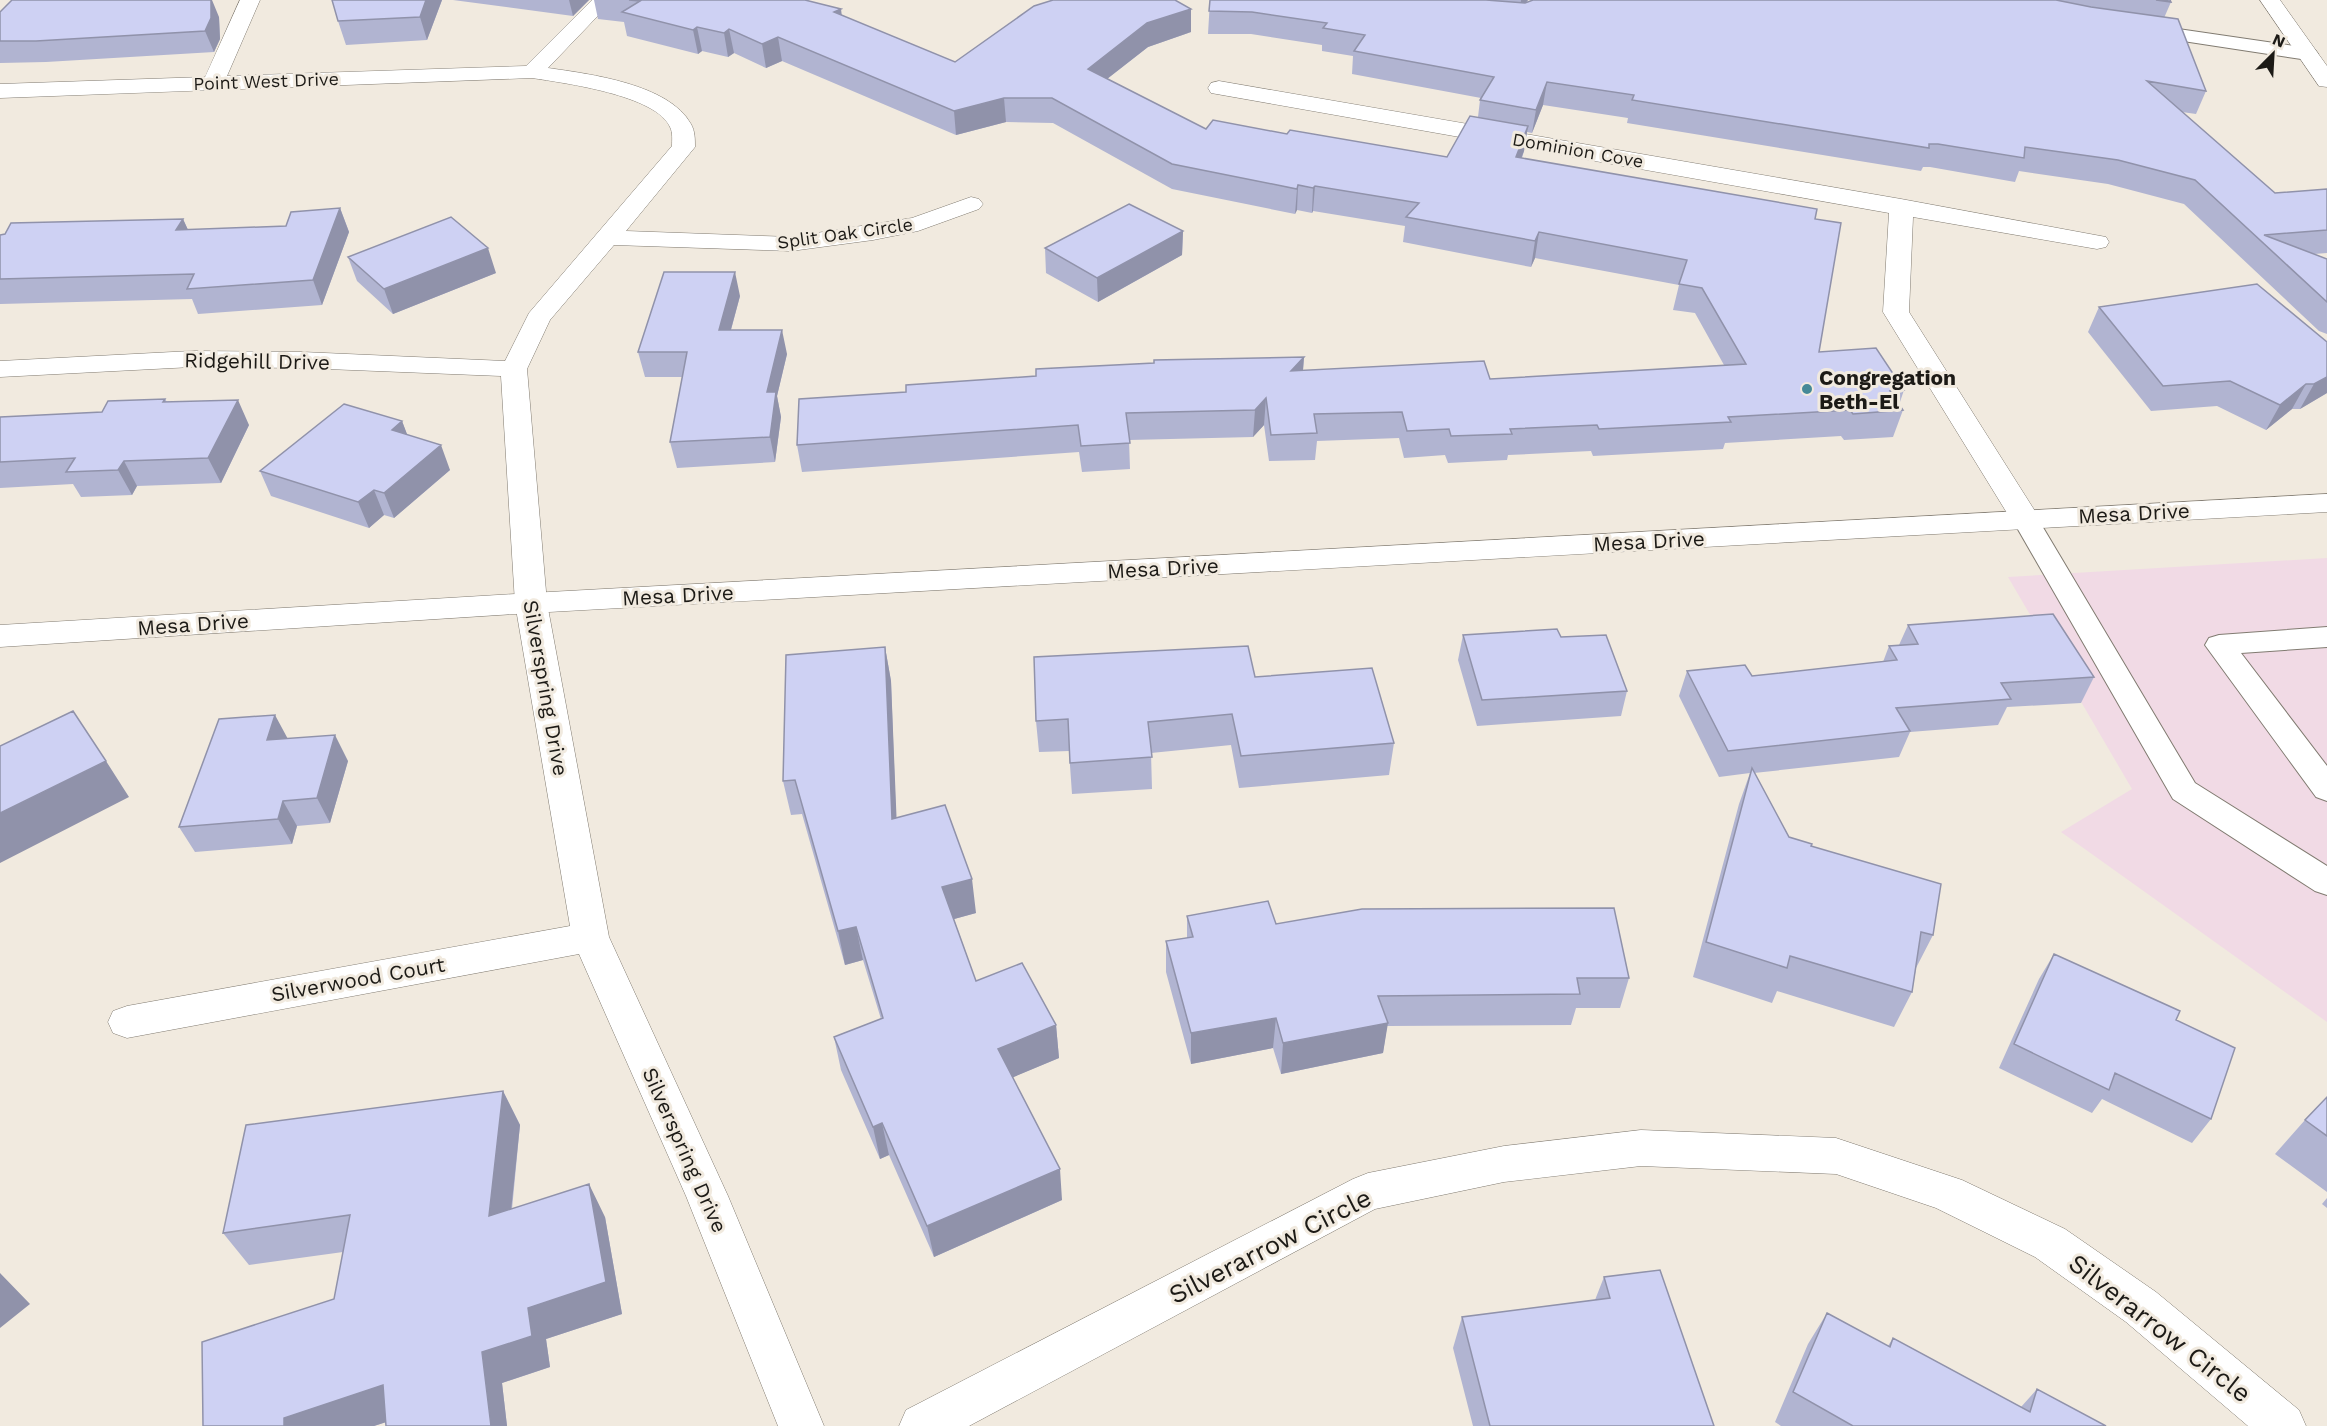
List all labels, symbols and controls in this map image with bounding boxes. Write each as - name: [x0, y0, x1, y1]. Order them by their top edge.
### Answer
- north arrow: [2243, 24, 2303, 84]
- text: N: [2270, 30, 2288, 52]
- street label: Point West Drive: [193, 68, 339, 94]
- street label: Dominion Cove: [1511, 128, 1645, 172]
- street label: Split Oak Circle: [776, 213, 914, 253]
- street label: Ridgehill Drive: [184, 347, 330, 375]
- place label: Congregation Beth-El: [1819, 365, 1956, 414]
- marker: Congregation Beth-El: [1800, 382, 1814, 396]
- street label: Mesa Drive: [2078, 498, 2190, 528]
- street label: Mesa Drive: [1593, 526, 1705, 556]
- street label: Mesa Drive: [1107, 553, 1219, 583]
- street label: Mesa Drive: [622, 580, 734, 610]
- street label: Silverspring Drive: [518, 598, 574, 778]
- street label: Mesa Drive: [136, 608, 250, 640]
- street label: Silverwood Court: [269, 951, 447, 1007]
- street label: Silverspring Drive: [637, 1064, 733, 1236]
- street label: Silverarrow Circle: [1164, 1182, 1376, 1310]
- street label: Silverarrow Circle: [2063, 1248, 2257, 1408]

